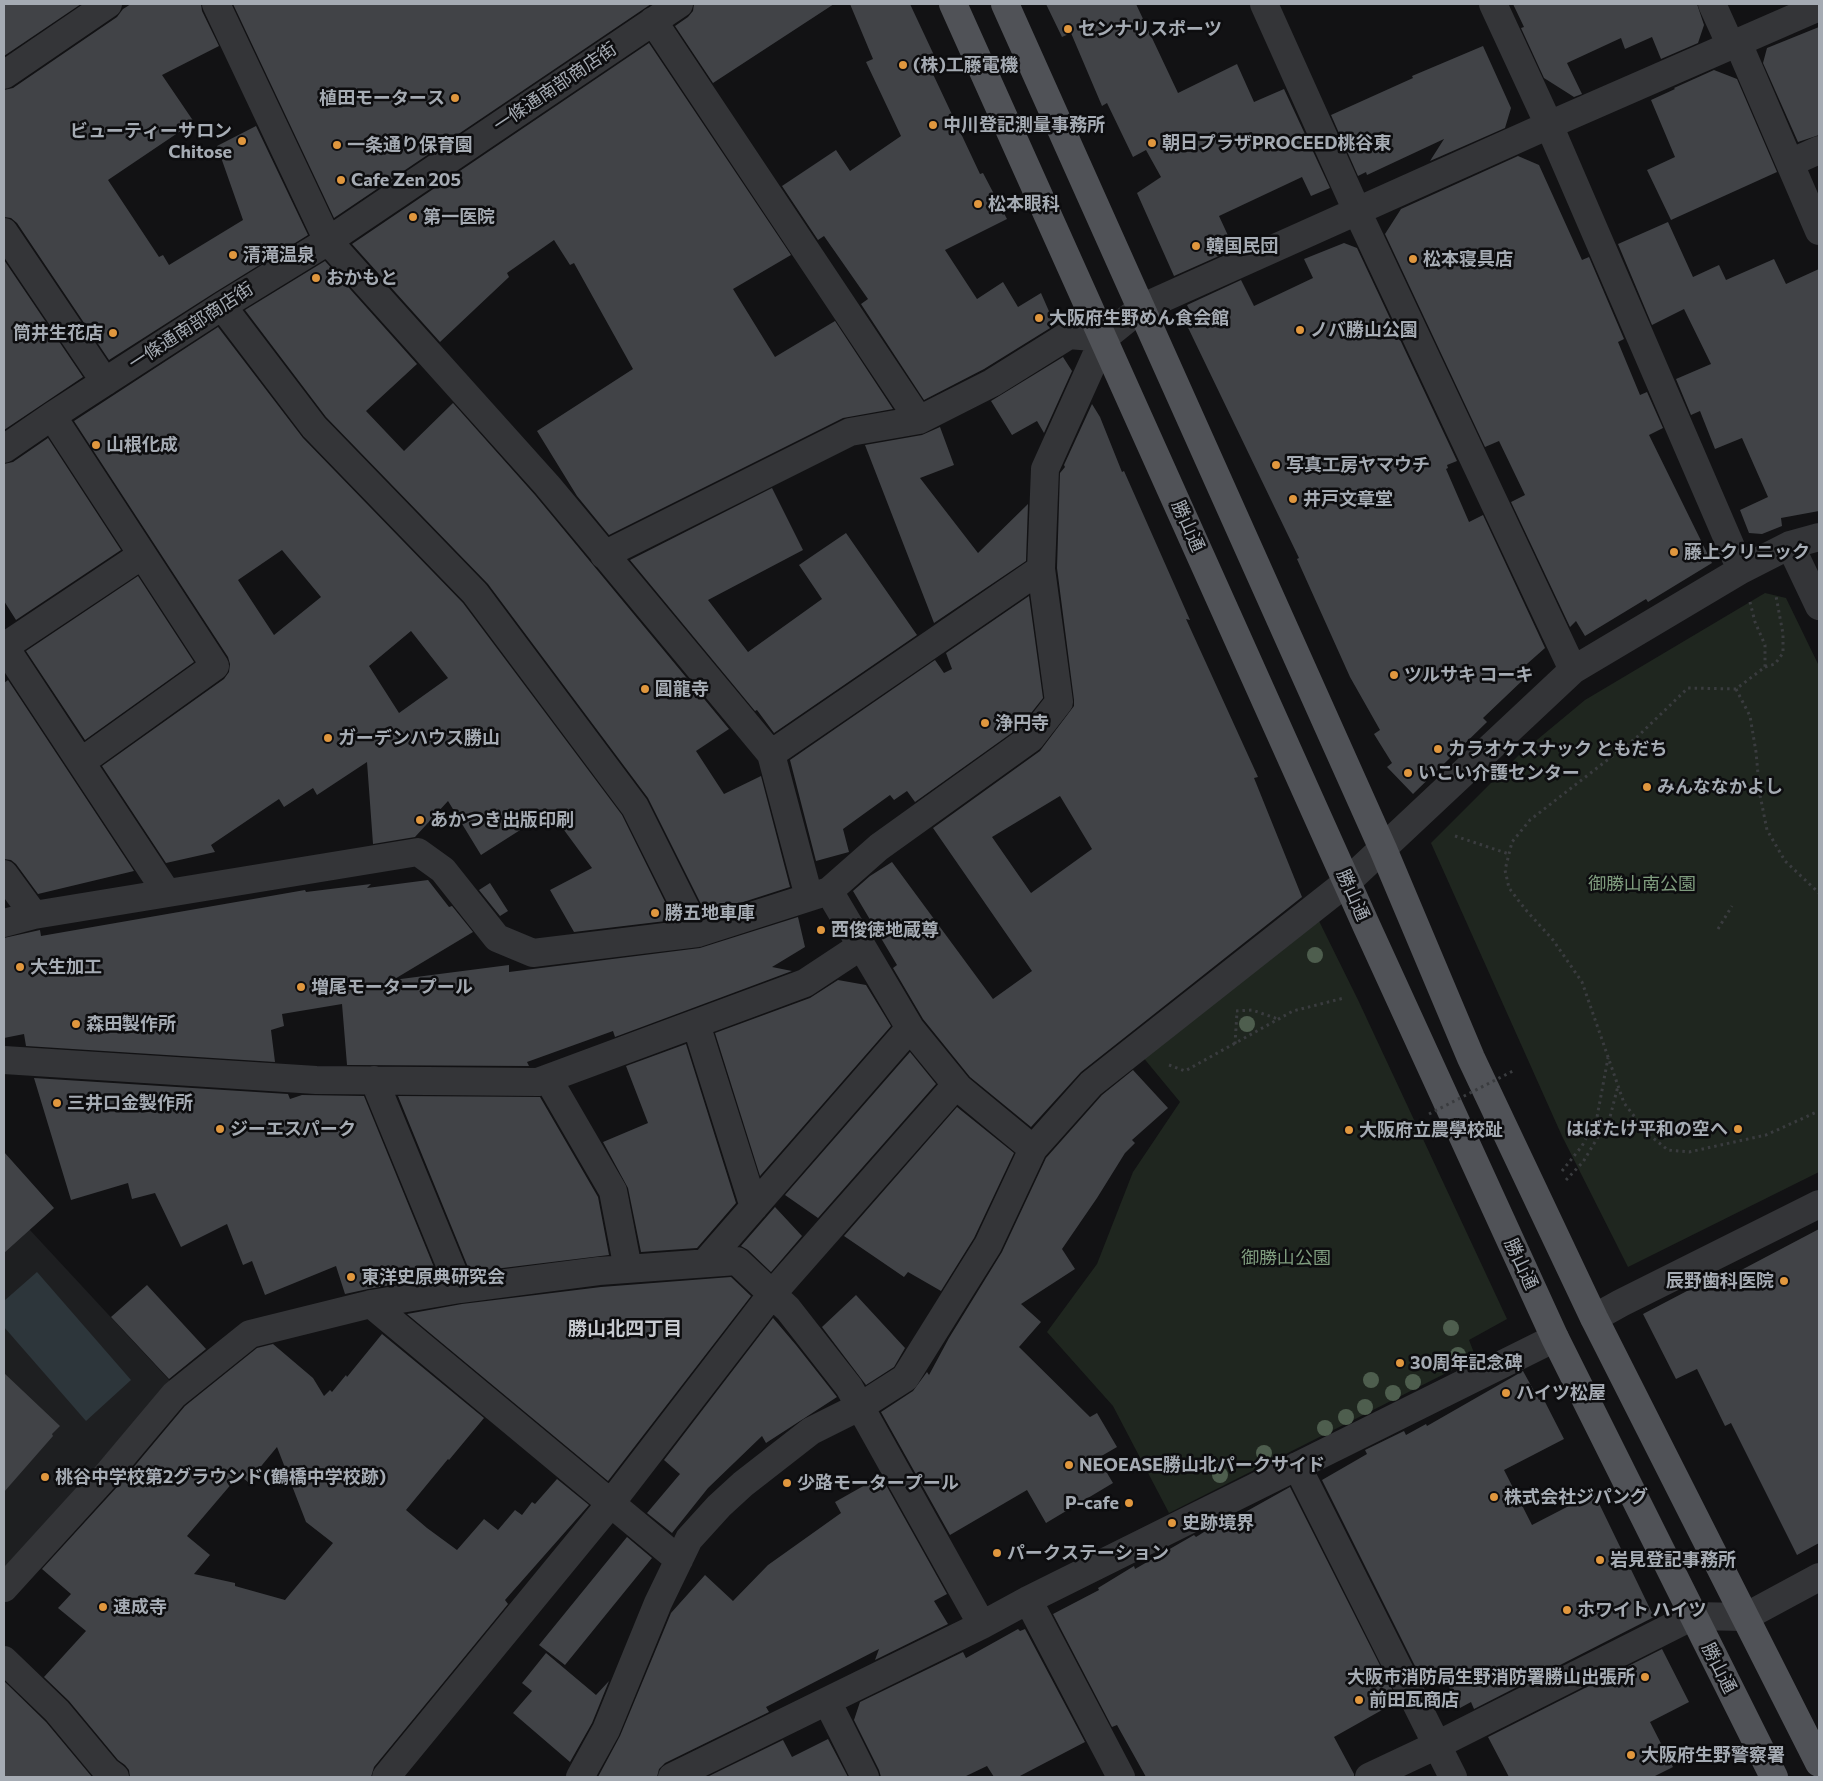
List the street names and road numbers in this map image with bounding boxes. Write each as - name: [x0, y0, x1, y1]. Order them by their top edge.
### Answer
- street label: 一條通南部商店街: [489, 38, 621, 136]
- street label: 一條通南部商店街: [125, 278, 257, 374]
- street label: 勝山通: [1167, 497, 1209, 555]
- street label: 勝山通: [1332, 866, 1374, 924]
- street label: 勝山通: [1500, 1235, 1542, 1293]
- street label: 勝山通: [1697, 1639, 1741, 1697]

